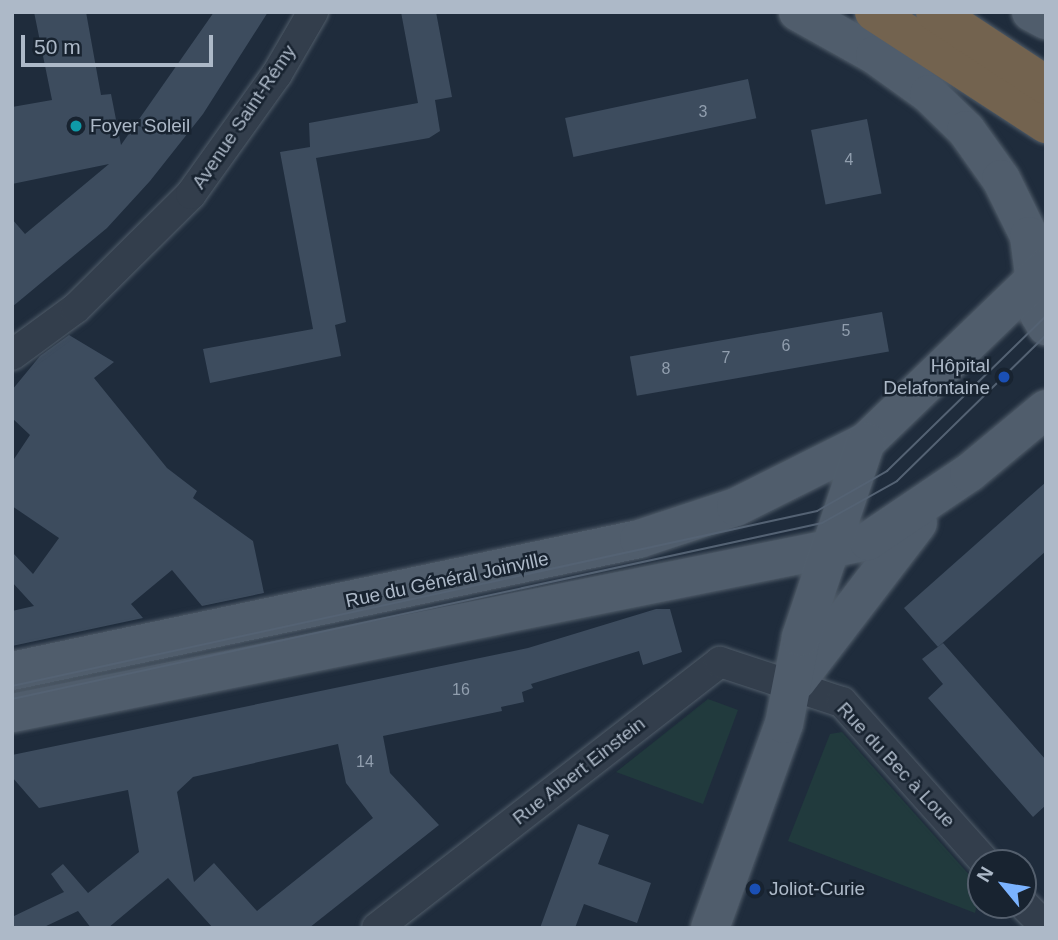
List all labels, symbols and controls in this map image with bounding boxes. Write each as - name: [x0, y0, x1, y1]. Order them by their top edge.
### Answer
- scale bar: [24, 21, 217, 65]
- text: 50 m: [34, 35, 81, 58]
- street label: Avenue Saint-Rémy: [187, 41, 301, 193]
- house number: 3: [699, 102, 707, 122]
- place label: Foyer Soleil: [90, 115, 190, 137]
- marker: Foyer Soleil: [68, 118, 84, 134]
- house number: 4: [845, 150, 853, 170]
- house number: 5: [842, 321, 850, 341]
- house number: 6: [782, 336, 790, 356]
- house number: 7: [722, 348, 730, 368]
- place label: Hôpital Delafontaine: [883, 355, 990, 399]
- house number: 8: [662, 359, 670, 379]
- marker: Hôpital Delafontaine: [996, 369, 1012, 385]
- street label: Rue du Général Joinville: [343, 547, 551, 613]
- house number: 16: [452, 680, 470, 700]
- street label: Rue du Bec à Loue: [832, 698, 960, 832]
- street label: Rue Albert Einstein: [508, 712, 650, 830]
- house number: 14: [356, 752, 374, 772]
- north arrow: [967, 849, 1037, 919]
- text: N: [973, 863, 998, 885]
- place label: Joliot-Curie: [769, 878, 865, 900]
- marker: Joliot-Curie: [747, 881, 763, 897]

